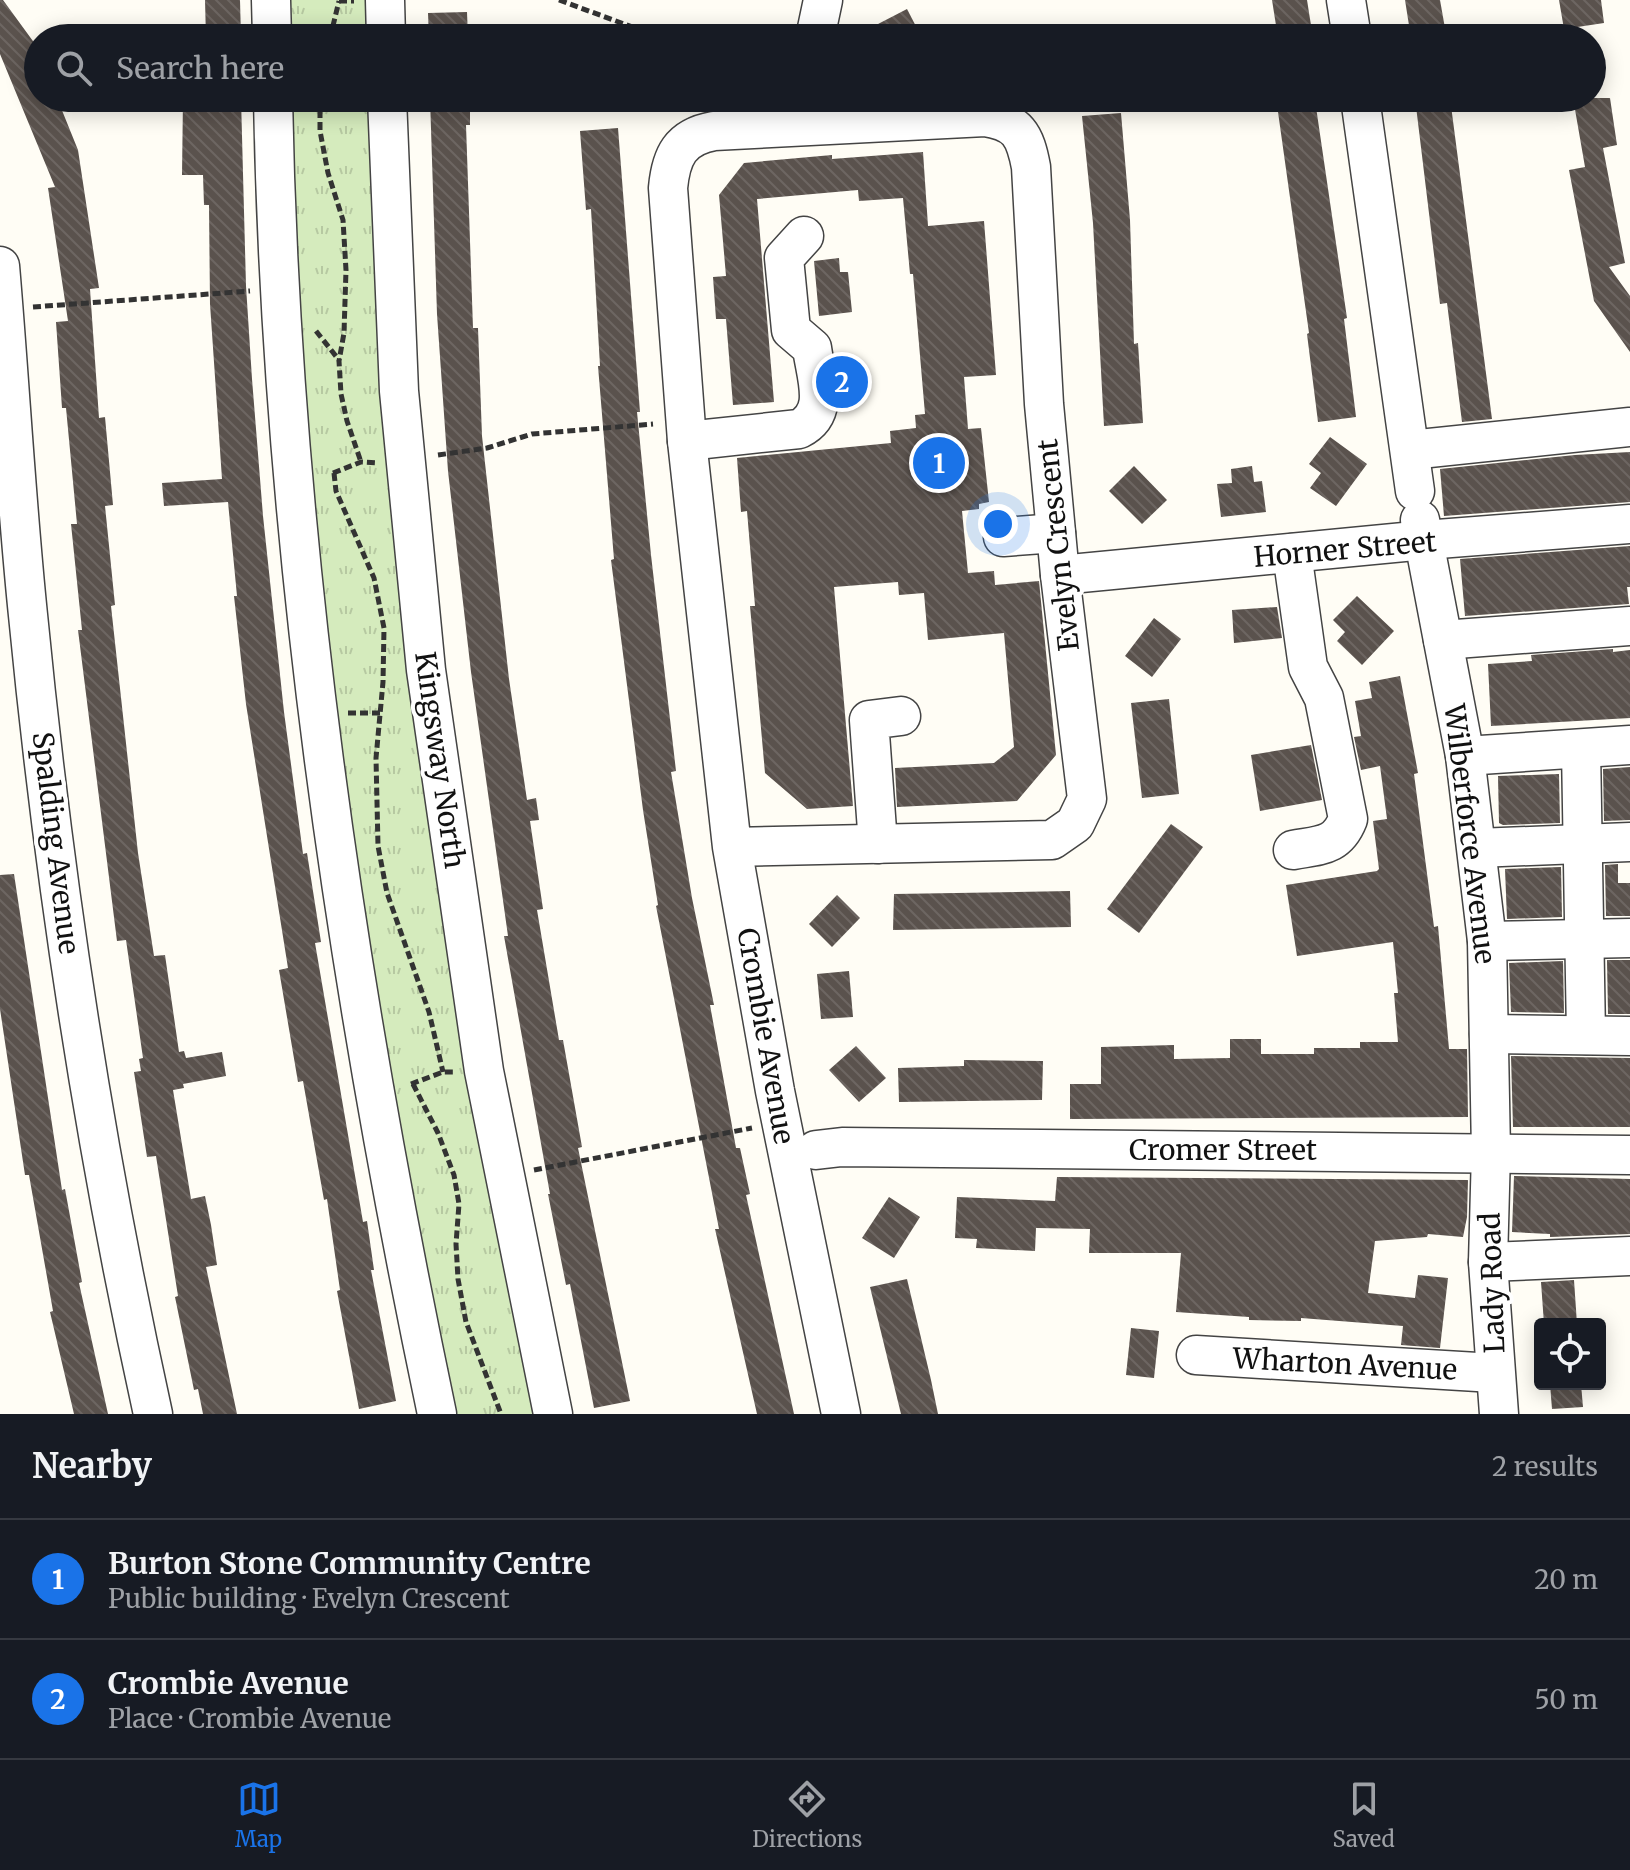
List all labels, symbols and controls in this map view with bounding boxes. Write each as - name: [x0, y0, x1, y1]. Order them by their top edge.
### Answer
- search box: [24, 24, 1606, 112]
- icon: search: [52, 46, 96, 90]
- text: Search here: [116, 49, 284, 87]
- pin: 2: [816, 352, 868, 412]
- pin: 1: [913, 433, 965, 493]
- street label: Evelyn Crescent: [1029, 437, 1087, 653]
- your location: [978, 504, 1018, 544]
- street label: Horner Street: [1252, 523, 1438, 575]
- street label: Kingsway North: [407, 649, 473, 871]
- street label: Wilberforce Avenue: [1436, 701, 1504, 966]
- street label: Spalding Avenue: [25, 730, 87, 956]
- street label: Crombie Avenue: [729, 925, 803, 1147]
- street label: Cromer Street: [1129, 1132, 1317, 1168]
- street label: Lady Road: [1472, 1212, 1512, 1354]
- map controls: [1534, 1318, 1606, 1390]
- button: locate: [1534, 1318, 1606, 1390]
- street label: Wharton Avenue: [1231, 1340, 1458, 1388]
- text: Nearby: [32, 1445, 152, 1487]
- text: 2 results: [1492, 1450, 1598, 1483]
- text: Burton Stone Community Centre: [108, 1544, 591, 1582]
- text: 1: [52, 1563, 64, 1596]
- text: 20 m: [1534, 1563, 1598, 1596]
- text: Public building · Evelyn Crescent: [108, 1582, 510, 1615]
- text: Crombie Avenue: [108, 1664, 349, 1702]
- text: 2: [50, 1683, 66, 1716]
- text: 50 m: [1534, 1683, 1598, 1716]
- text: Place · Crombie Avenue: [108, 1702, 391, 1735]
- tab: Map: [235, 1777, 282, 1853]
- tab: Directions: [752, 1777, 862, 1853]
- tab: Saved: [1333, 1777, 1395, 1853]

